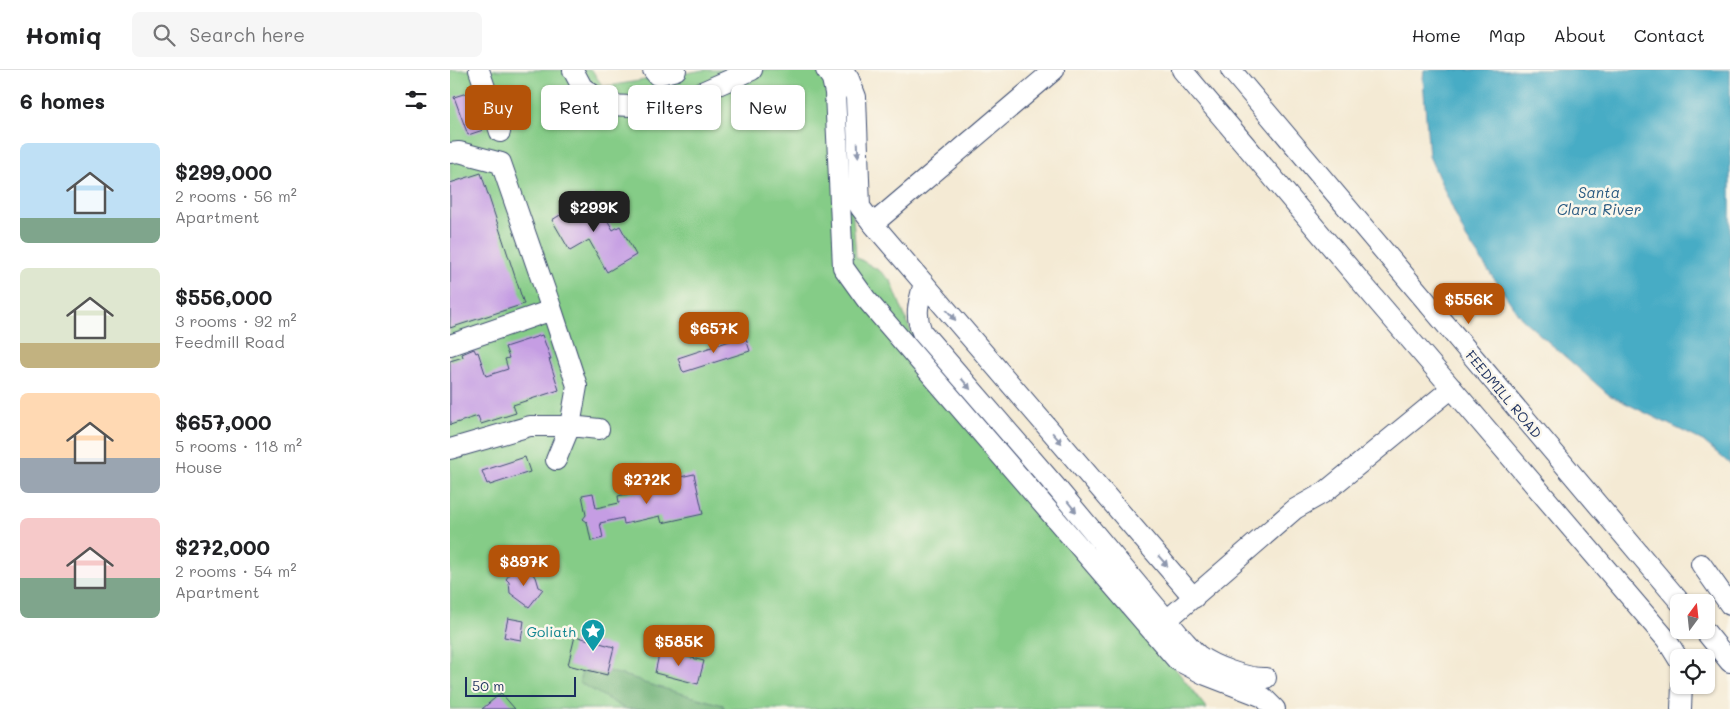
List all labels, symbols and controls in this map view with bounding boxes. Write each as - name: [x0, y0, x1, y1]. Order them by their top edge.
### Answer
- search box: [132, 12, 482, 57]
- text: Homiq: [25, 19, 102, 50]
- icon: search: [150, 21, 178, 49]
- text: Search here: [190, 22, 305, 47]
- text: Home: [1412, 23, 1461, 47]
- text: Map: [1489, 23, 1525, 47]
- text: About: [1553, 23, 1606, 47]
- text: Contact: [1634, 23, 1705, 47]
- chip: Buy: [465, 85, 531, 130]
- chip: Rent: [541, 85, 618, 130]
- chip: Filters: [628, 85, 721, 130]
- chip: New: [731, 85, 805, 130]
- icon: filters: [402, 86, 430, 114]
- text: 6 homes: [20, 87, 105, 114]
- one-way arrow: [854, 143, 862, 159]
- text: $299,000: [175, 158, 272, 185]
- icon: home: [60, 163, 120, 223]
- water label: Santa Clara River: [1557, 182, 1642, 219]
- text: 2 rooms · 56 m²: [175, 185, 297, 206]
- pin: $299K: [559, 190, 629, 233]
- text: $299K: [570, 196, 618, 217]
- text: Apartment: [175, 206, 260, 227]
- pin: $556K: [1434, 282, 1504, 325]
- text: $556,000: [175, 283, 272, 310]
- icon: home: [60, 288, 120, 348]
- text: $556K: [1445, 288, 1493, 309]
- one-way arrow: [945, 308, 957, 320]
- text: 3 rooms · 92 m²: [175, 310, 297, 331]
- pin: $657K: [679, 312, 749, 354]
- text: $657K: [690, 317, 738, 338]
- text: Feedmill Road: [175, 331, 285, 352]
- street label: FEEDMILL ROAD: [1462, 346, 1546, 442]
- one-way arrow: [961, 377, 972, 390]
- text: $657,000: [175, 408, 272, 435]
- icon: home: [60, 413, 120, 473]
- one-way arrow: [1051, 431, 1062, 444]
- text: 5 rooms · 118 m²: [175, 435, 302, 456]
- text: House: [175, 456, 222, 477]
- pin: $272K: [612, 462, 682, 505]
- text: $272K: [623, 468, 671, 489]
- one-way arrow: [1067, 500, 1078, 513]
- text: $272,000: [175, 533, 270, 560]
- icon: home: [60, 538, 120, 598]
- pin: $897K: [489, 544, 559, 587]
- text: $897K: [500, 550, 548, 571]
- one-way arrow: [1157, 555, 1168, 568]
- text: 2 rooms · 54 m²: [175, 560, 296, 581]
- text: Apartment: [175, 581, 260, 602]
- north arrow: [1670, 594, 1715, 639]
- map controls: [1670, 594, 1715, 694]
- place icon: Goliath: [580, 618, 606, 652]
- place label: Goliath: [527, 622, 576, 641]
- pin: $585K: [644, 624, 714, 667]
- text: $585K: [654, 630, 704, 651]
- button: locate: [1670, 649, 1715, 694]
- scale bar: [465, 674, 576, 697]
- text: 50 m: [472, 676, 504, 695]

